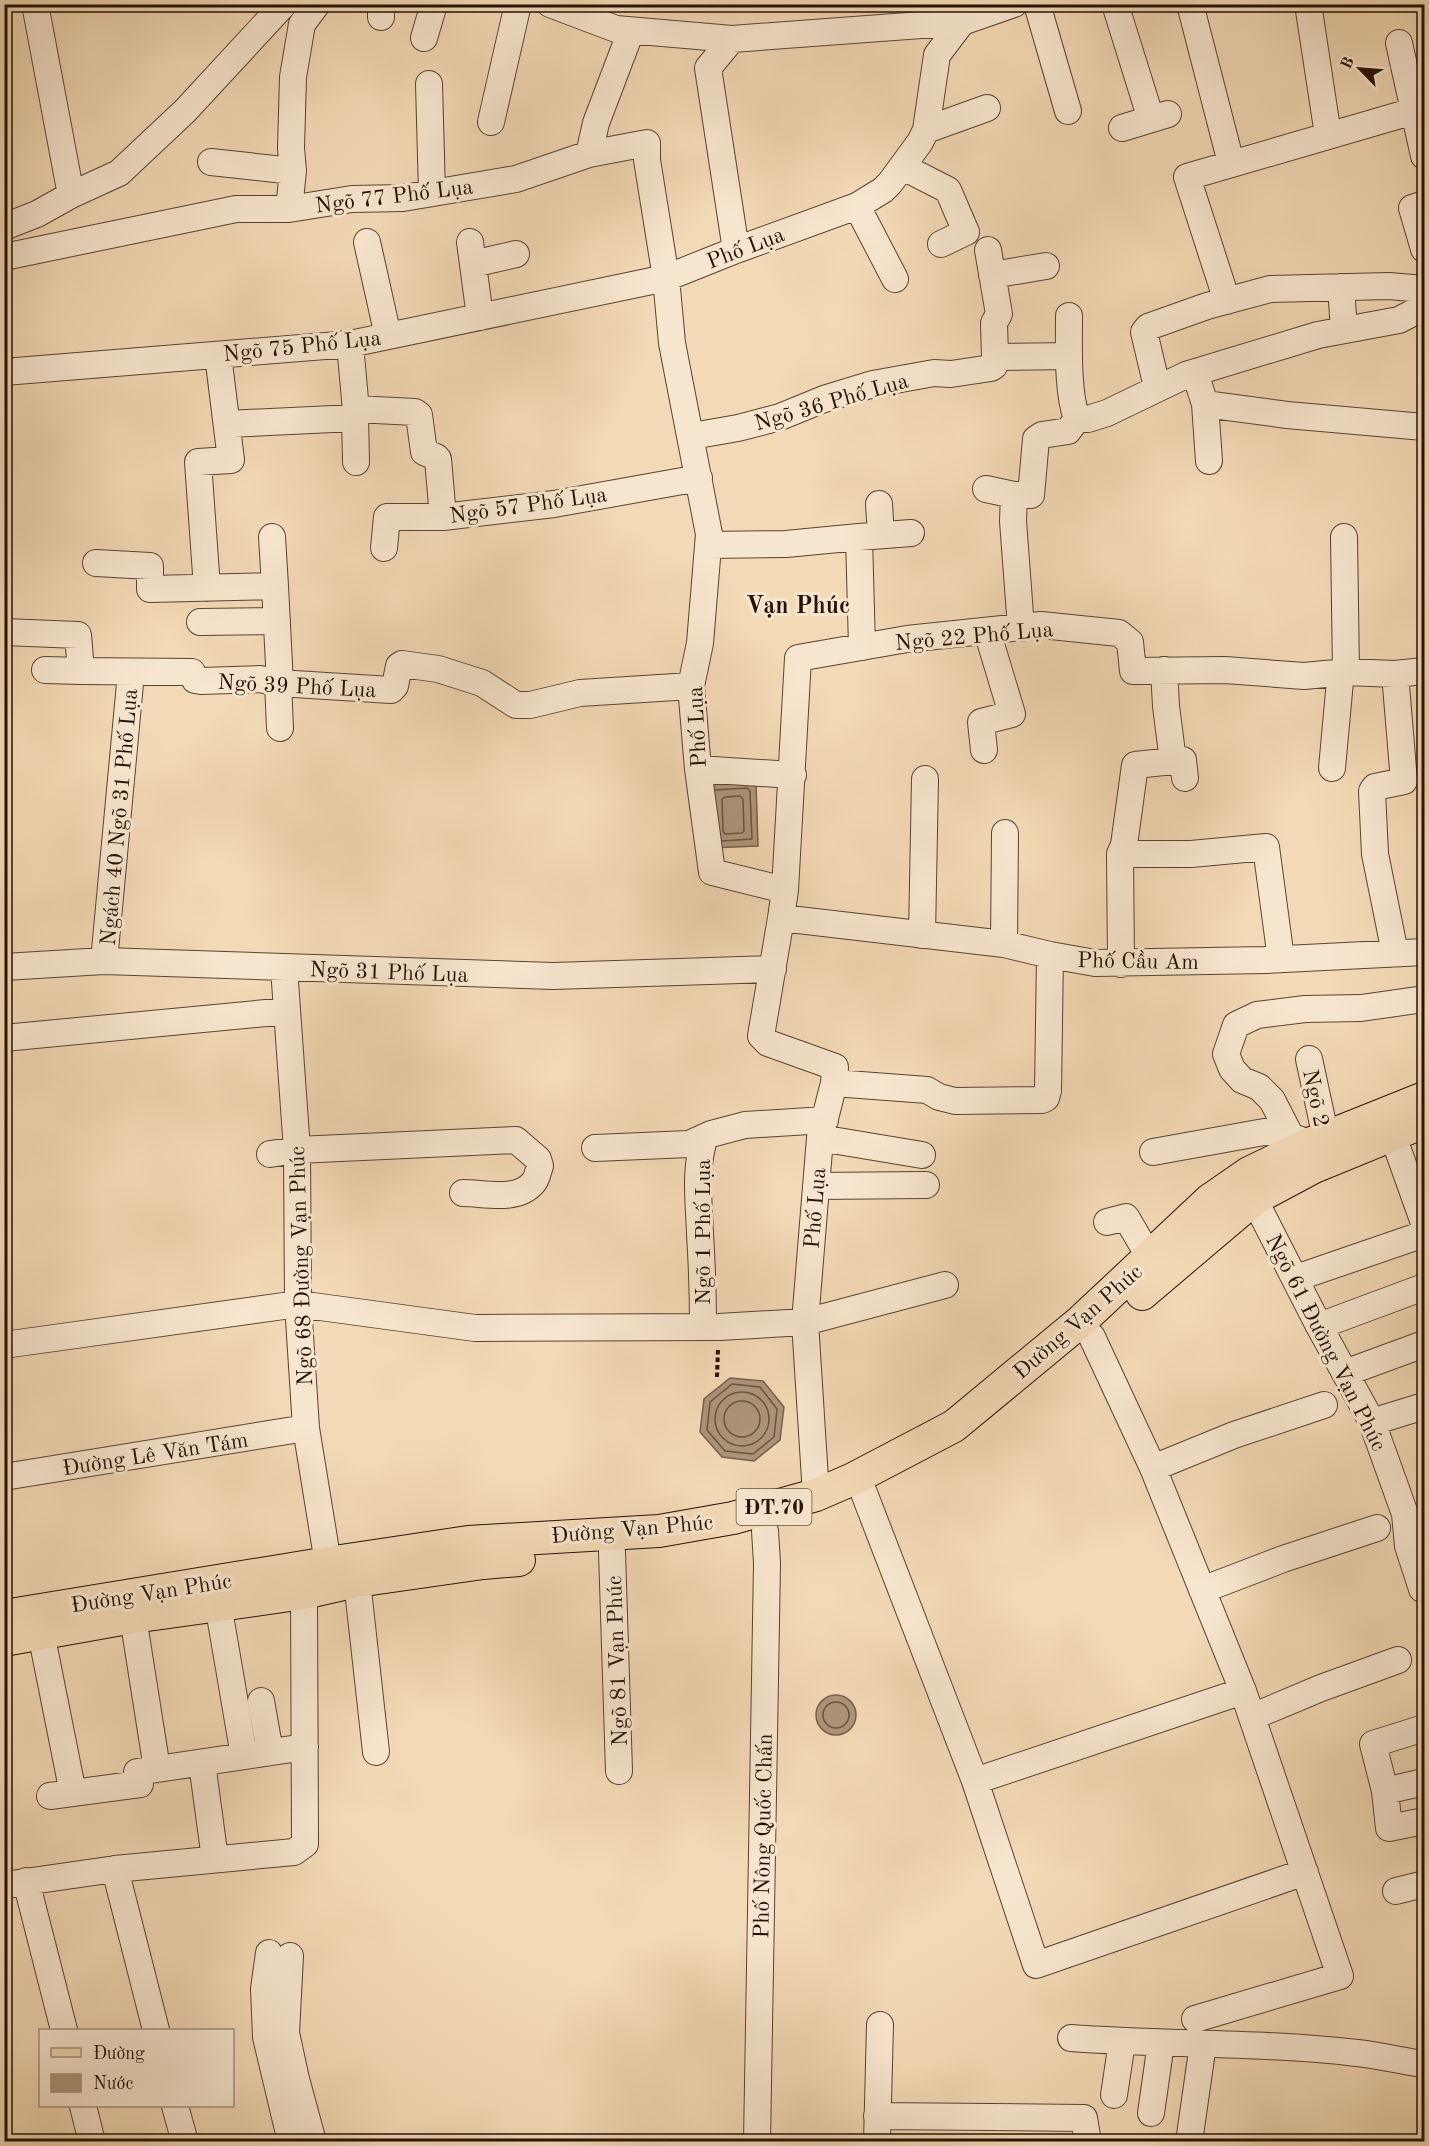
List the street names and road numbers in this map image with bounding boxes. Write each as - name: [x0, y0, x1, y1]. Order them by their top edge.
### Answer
- street label: Ngõ 77 Phố Lụa: [314, 176, 475, 218]
- street label: Phố Lụa: [704, 224, 788, 274]
- street label: Ngõ 75 Phố Lụa: [222, 328, 383, 366]
- street label: Ngõ 36 Phố Lụa: [752, 370, 911, 435]
- street label: Ngõ 57 Phố Lụa: [448, 484, 609, 528]
- street label: Ngõ 22 Phố Lụa: [894, 619, 1054, 655]
- street label: Ngõ 39 Phố Lụa: [217, 672, 377, 702]
- street label: Phố Lụa: [685, 686, 711, 768]
- street label: Ngách 40 Ngõ 31 Phố Lụa: [98, 688, 142, 947]
- street label: Phố Cầu Am: [1077, 949, 1199, 974]
- street label: Ngõ 31 Phố Lụa: [309, 959, 469, 987]
- street label: Ngõ 2: [1298, 1067, 1332, 1129]
- street label: Ngõ 68 Đường Vạn Phúc: [287, 1146, 317, 1386]
- street label: Ngõ 1 Phố Lụa: [693, 1159, 715, 1305]
- street label: Phố Lụa: [801, 1167, 831, 1250]
- street label: Ngõ 61 Đường Vạn Phúc: [1261, 1231, 1389, 1455]
- street label: Đường Vạn Phúc: [1010, 1261, 1147, 1384]
- street label: Đường Lê Văn Tám: [61, 1429, 250, 1481]
- road number: ĐT.70: [736, 1489, 812, 1525]
- street label: Đường Vạn Phúc: [550, 1512, 714, 1548]
- street label: Đường Vạn Phúc: [69, 1570, 233, 1618]
- street label: Ngõ 81 Vạn Phúc: [604, 1575, 632, 1747]
- street label: Phố Nông Quốc Chấn: [751, 1733, 777, 1939]

